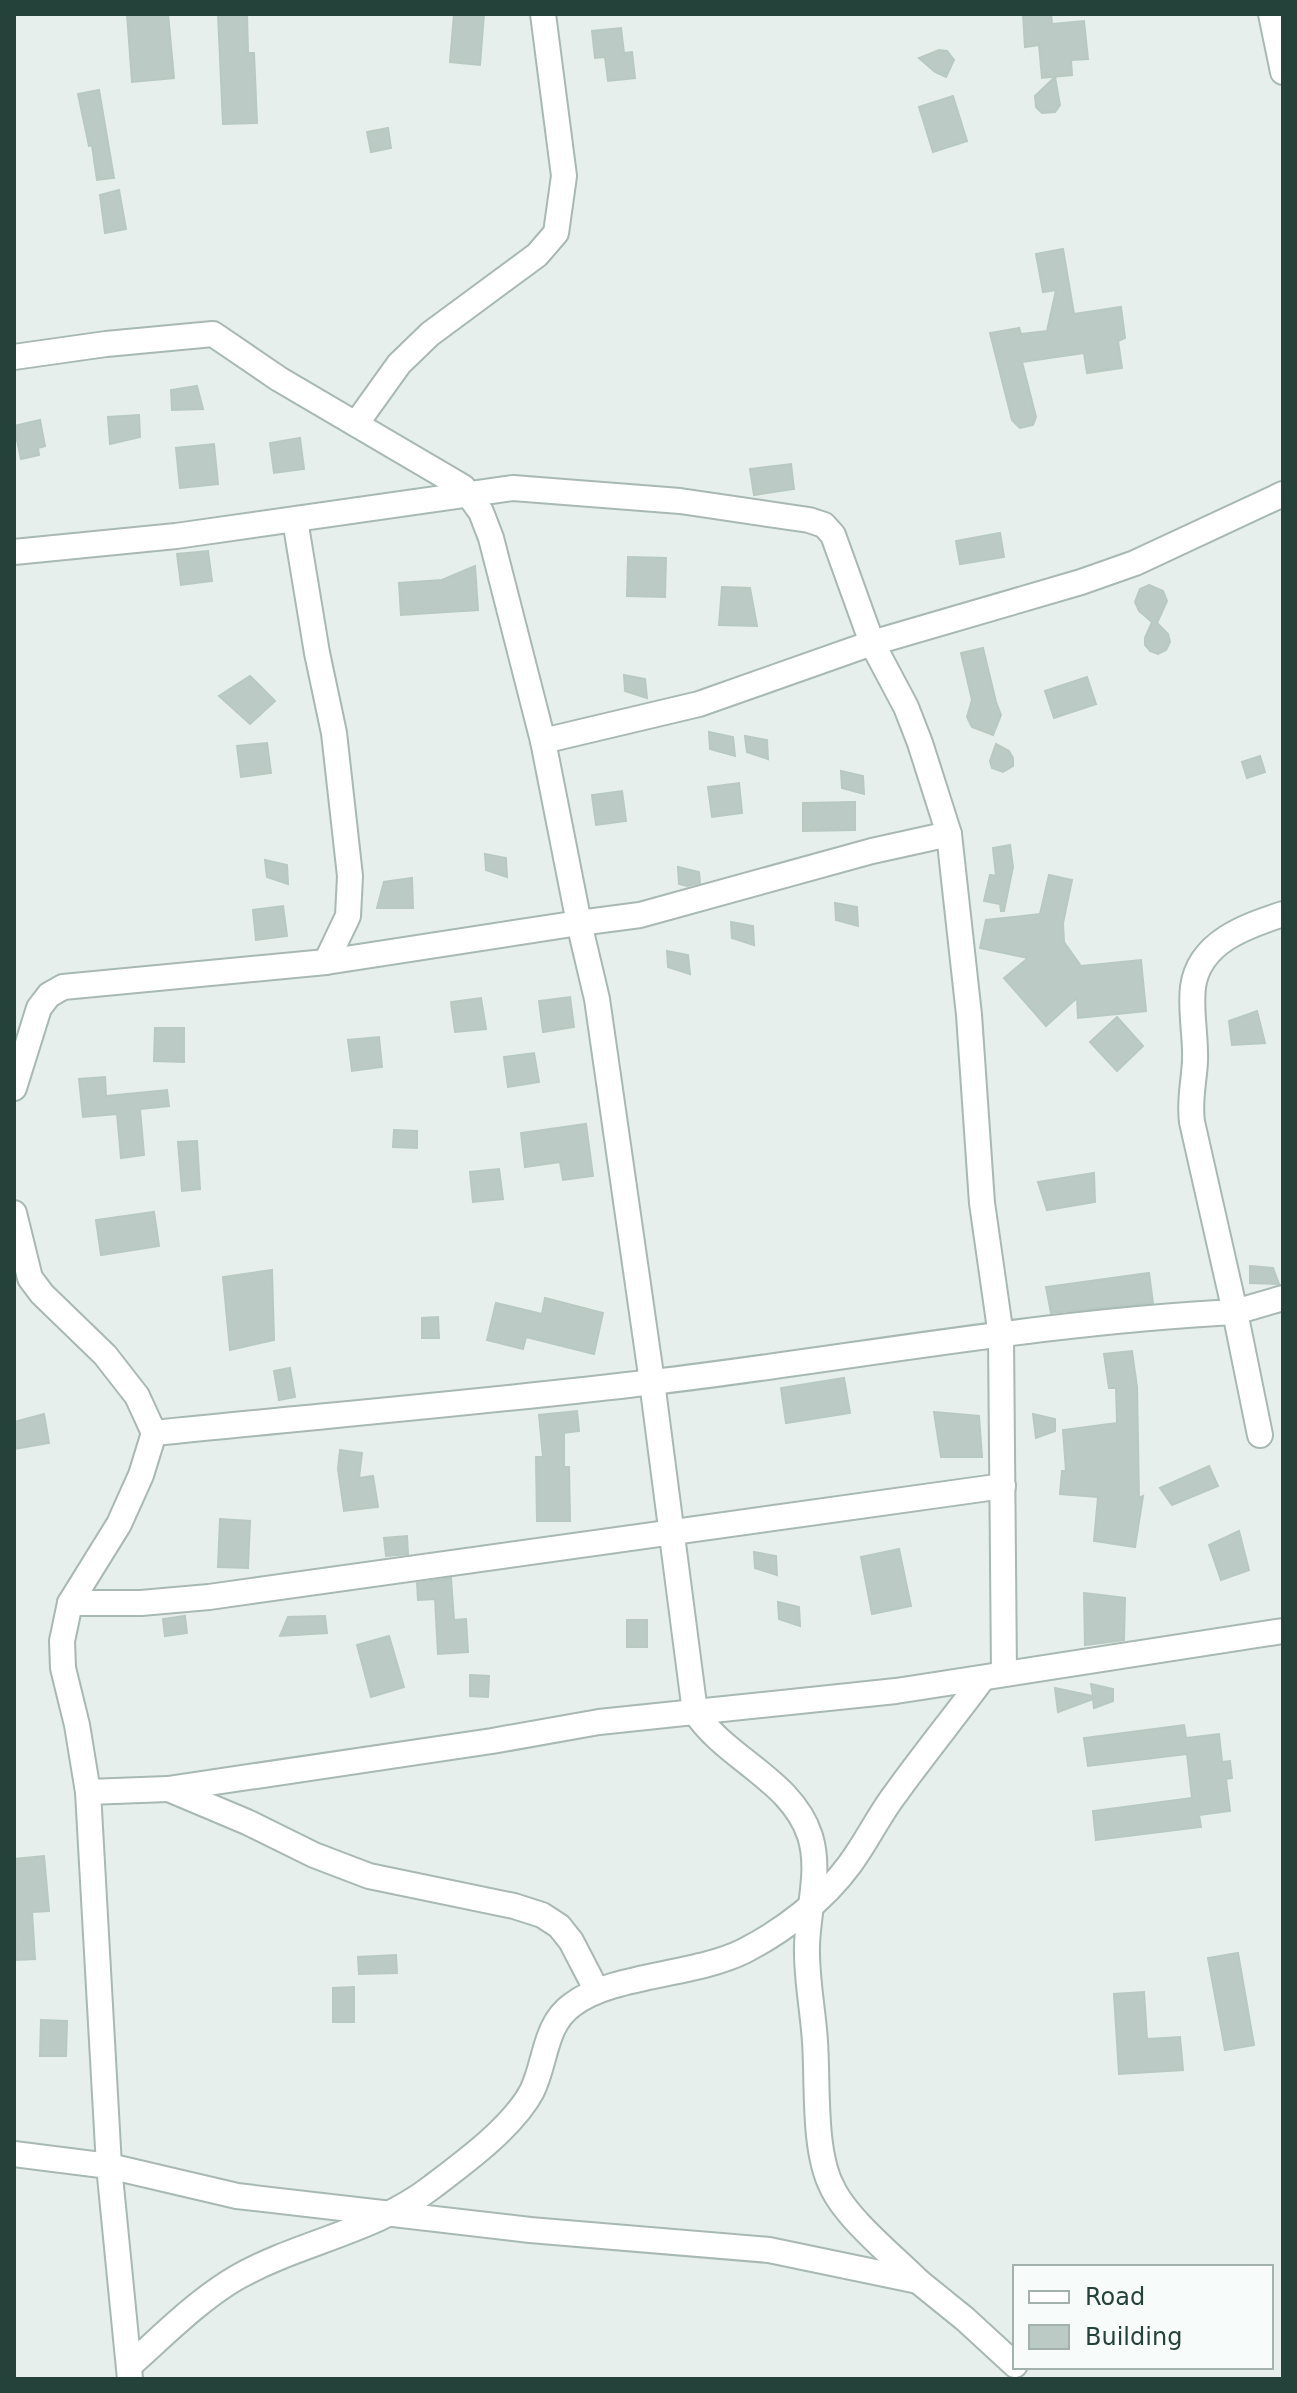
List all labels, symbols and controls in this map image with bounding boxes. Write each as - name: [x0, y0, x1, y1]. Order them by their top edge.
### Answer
- legend: [1013, 2265, 1273, 2369]
- text: Road: [1085, 2283, 1145, 2311]
- text: Building: [1085, 2323, 1182, 2351]

